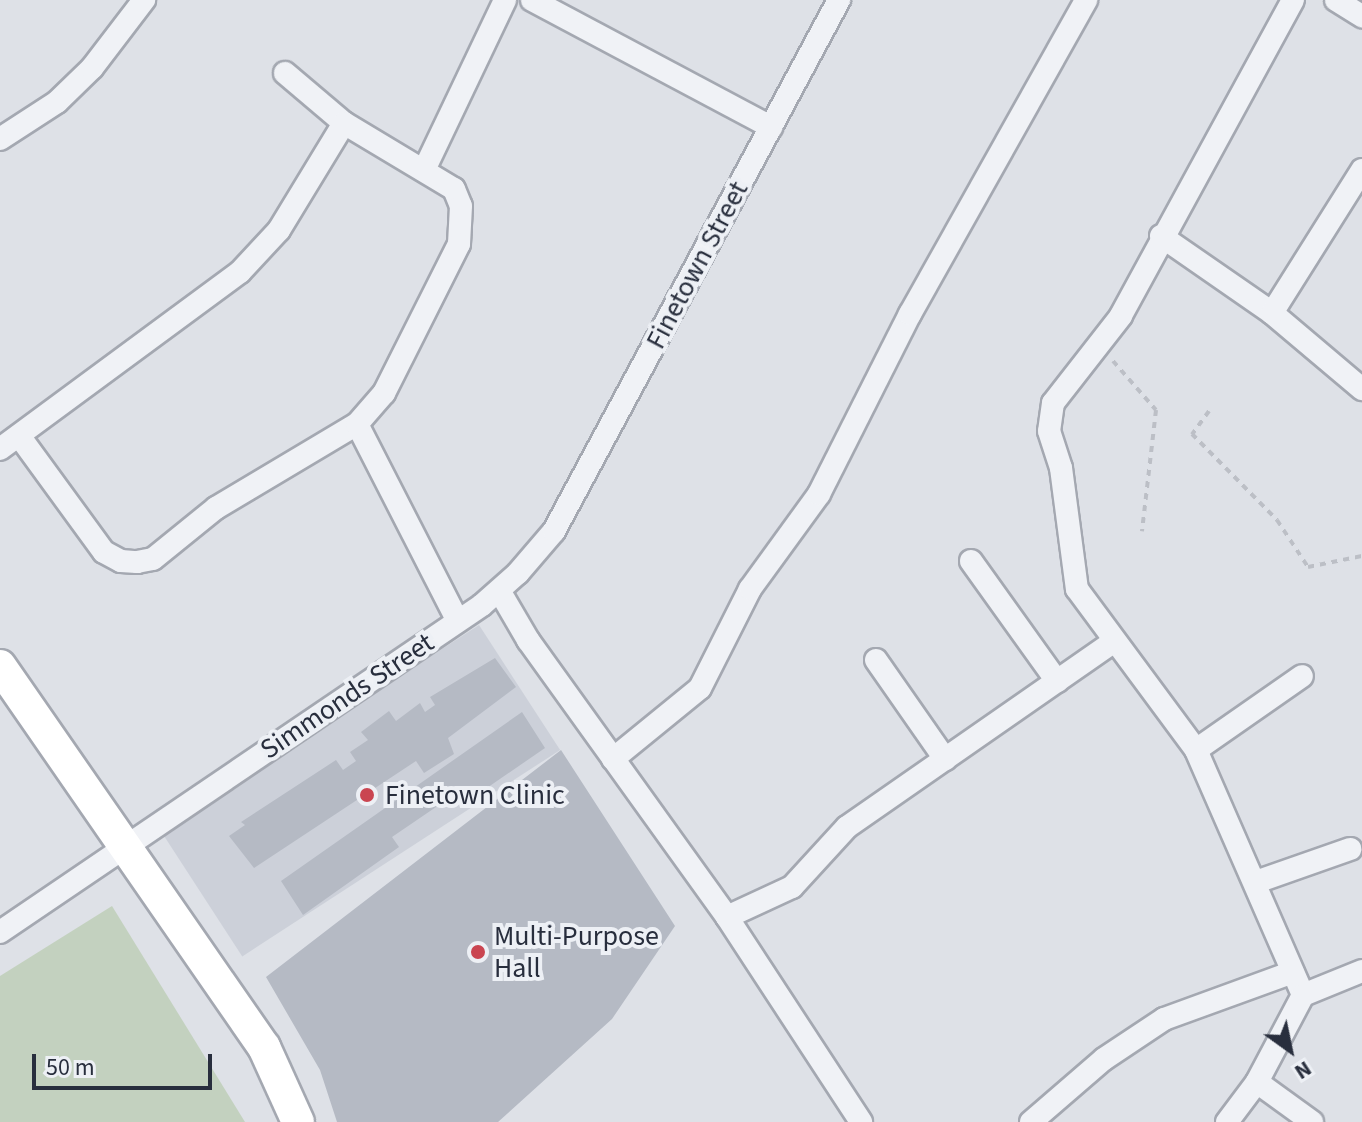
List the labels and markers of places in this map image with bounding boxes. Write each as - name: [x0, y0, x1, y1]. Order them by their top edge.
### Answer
- place label: Finetown Clinic: [385, 778, 565, 812]
- marker: Finetown Clinic: [356, 784, 378, 806]
- place label: Multi-Purpose Hall: [494, 919, 659, 985]
- marker: Multi-Purpose Hall: [469, 943, 487, 961]

